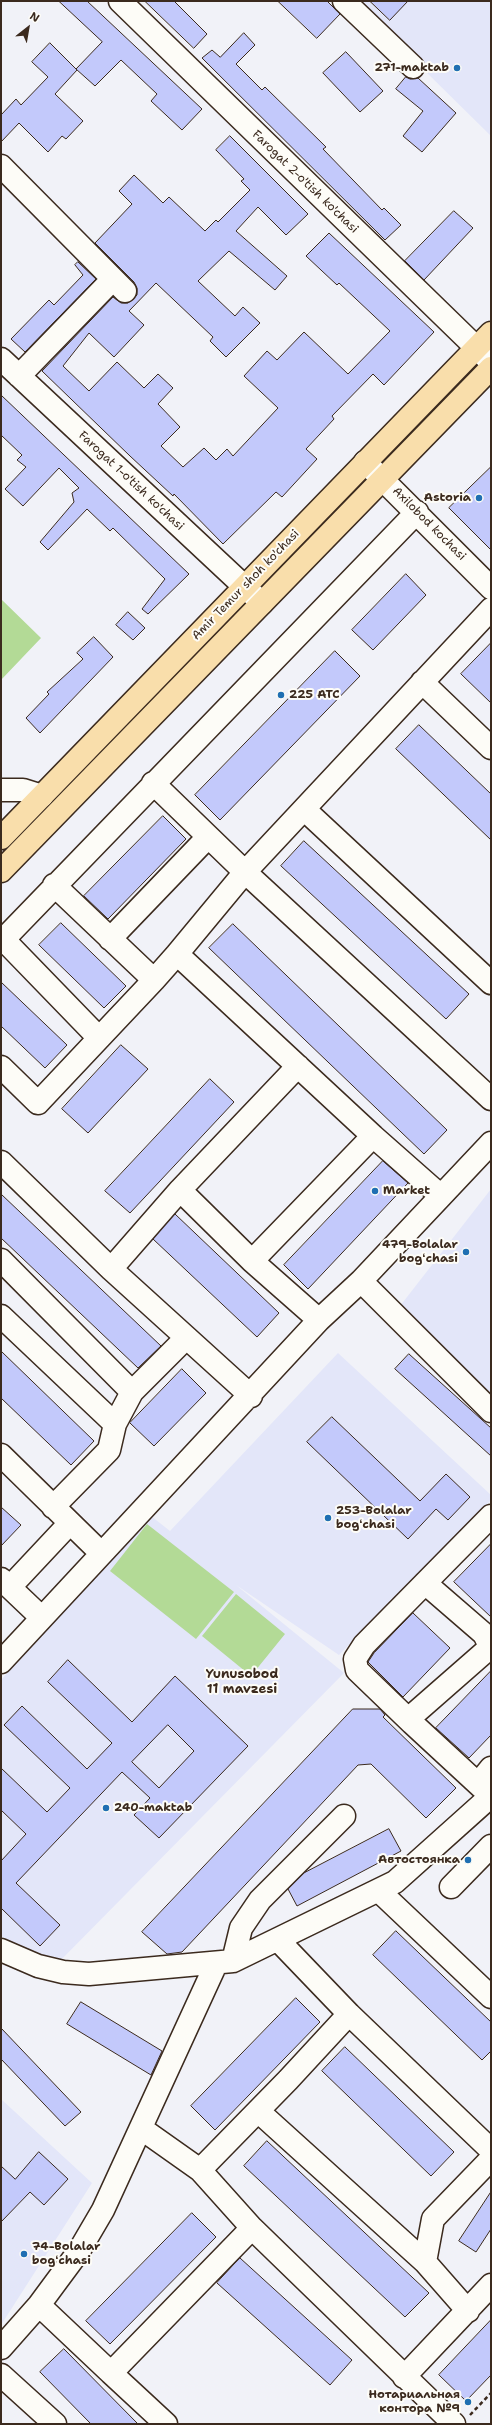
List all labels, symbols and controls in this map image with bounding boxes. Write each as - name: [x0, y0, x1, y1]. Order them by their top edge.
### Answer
- north arrow: [8, 8, 48, 48]
- text: N: [27, 9, 42, 26]
- place label: 271-maktab: [374, 61, 449, 75]
- marker: 271-maktab: [452, 63, 462, 73]
- street label: Farogat 2-o'tish ko'chasi: [249, 128, 361, 236]
- street label: Farogat 1-o'tish ko'chasi: [75, 428, 187, 534]
- street label: Axilobod kochasi: [389, 484, 469, 564]
- place label: Astoria: [424, 491, 471, 505]
- marker: Astoria: [474, 493, 484, 503]
- street label: Amir Temur shoh ko'chasi: [189, 527, 303, 643]
- place label: 225 АТС: [289, 688, 340, 702]
- marker: 225 АТС: [276, 690, 286, 700]
- place label: Market: [383, 1184, 430, 1198]
- marker: Market: [370, 1186, 380, 1196]
- place label: 479-Bolalar bogʻchasi: [382, 1238, 458, 1266]
- marker: 479-Bolalar bogʻchasi: [461, 1247, 471, 1257]
- place label: 253-Bolalar bogʻchasi: [336, 1504, 412, 1532]
- marker: 253-Bolalar bogʻchasi: [323, 1513, 333, 1523]
- district label: Yunusobod 11 mavzesi: [206, 1667, 278, 1698]
- place label: 240-maktab: [114, 1801, 192, 1815]
- marker: 240-maktab: [101, 1803, 111, 1813]
- place label: Автостоянка: [378, 1853, 460, 1867]
- marker: Автостоянка: [463, 1855, 473, 1865]
- place label: 74-Bolalar bogʻchasi: [32, 2240, 100, 2268]
- marker: 74-Bolalar bogʻchasi: [19, 2249, 29, 2259]
- place label: Нотариальная контора №9: [369, 2388, 460, 2416]
- marker: Нотариальная контора №9: [463, 2397, 473, 2407]

